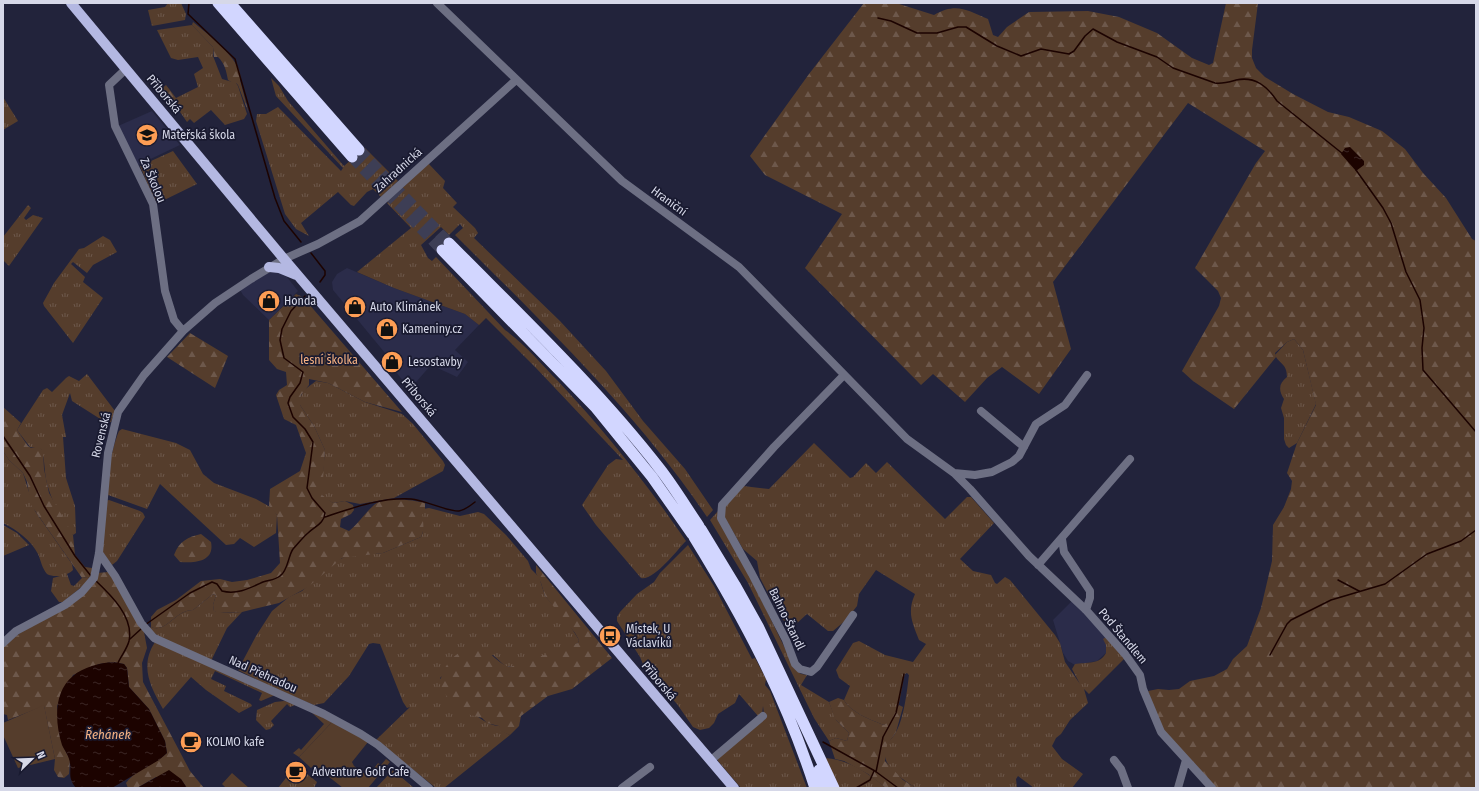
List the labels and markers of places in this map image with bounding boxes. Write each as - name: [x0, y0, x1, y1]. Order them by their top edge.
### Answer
- school or university icon: Mateřská škola: [134, 122, 160, 148]
- place label: Mateřská škola: [162, 128, 235, 142]
- shop icon: Honda: [256, 288, 282, 314]
- place label: Honda: [284, 294, 316, 308]
- shop icon: Auto Klimánek: [342, 294, 368, 320]
- place label: Auto Klimánek: [370, 300, 441, 314]
- shop icon: Kameniny.cz: [374, 316, 400, 342]
- place label: Kameniny.cz: [402, 322, 462, 336]
- shop icon: Lesostavby: [379, 349, 405, 375]
- place label: Lesostavby: [408, 355, 463, 369]
- place label: Místek, U Václavíků: [626, 622, 672, 650]
- bus stop icon: Místek, U Václavíků: [597, 623, 623, 649]
- cafe icon: KOLMO kafe: [178, 729, 204, 755]
- place label: KOLMO kafe: [206, 735, 265, 749]
- cafe icon: Adventure Golf Cafe: [283, 759, 309, 785]
- place label: Adventure Golf Cafe: [312, 765, 409, 779]

